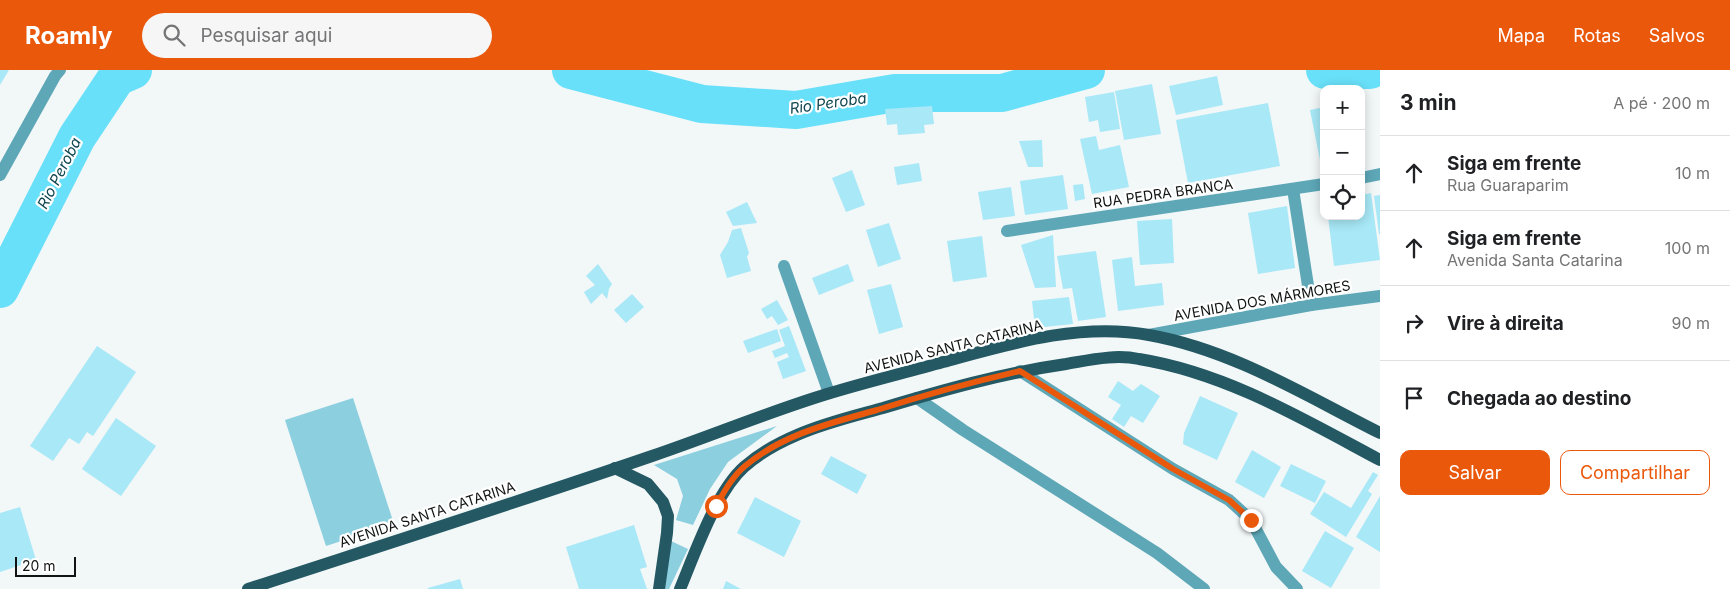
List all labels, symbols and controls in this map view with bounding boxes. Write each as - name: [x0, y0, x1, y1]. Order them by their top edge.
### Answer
- search box: [142, 13, 492, 58]
- text: Roamly: [25, 21, 112, 50]
- icon: search: [160, 21, 188, 49]
- text: Pesquisar aqui: [200, 24, 332, 47]
- text: Mapa: [1497, 25, 1545, 46]
- text: Rotas: [1573, 25, 1621, 46]
- text: Salvos: [1649, 25, 1705, 46]
- map controls: [1320, 85, 1365, 220]
- button: +: [1320, 85, 1365, 130]
- water label: Rio Peroba: [788, 88, 868, 118]
- text: 3 min: [1400, 90, 1456, 115]
- text: A pé · 200 m: [1613, 93, 1710, 113]
- button: −: [1320, 130, 1365, 175]
- water label: Rio Peroba: [33, 134, 85, 212]
- text: Siga em frente: [1447, 152, 1581, 175]
- icon: ahead: [1400, 159, 1428, 187]
- text: 10 m: [1675, 163, 1710, 183]
- street label: RUA PEDRA BRANCA: [1092, 175, 1234, 211]
- button: locate: [1320, 175, 1365, 220]
- text: Rua Guaraparim: [1447, 175, 1569, 195]
- text: Siga em frente: [1447, 227, 1581, 250]
- icon: ahead: [1400, 234, 1428, 262]
- text: 100 m: [1665, 238, 1710, 258]
- text: Avenida Santa Catarina: [1447, 250, 1623, 270]
- street label: AVENIDA DOS MÁRMORES: [1172, 276, 1352, 324]
- icon: right: [1400, 309, 1428, 337]
- text: Vire à direita: [1447, 312, 1564, 335]
- text: 90 m: [1671, 313, 1710, 333]
- street label: AVENIDA SANTA CATARINA: [862, 315, 1045, 376]
- icon: arrive: [1400, 384, 1428, 412]
- text: Chegada ao destino: [1447, 387, 1631, 410]
- button: Salvar: [1400, 450, 1550, 495]
- button: Compartilhar: [1560, 450, 1710, 495]
- street label: AVENIDA SANTA CATARINA: [337, 477, 517, 550]
- route start: [705, 495, 728, 518]
- route end: [1240, 509, 1263, 532]
- scale bar: [15, 554, 76, 577]
- text: 20 m: [22, 557, 56, 574]

